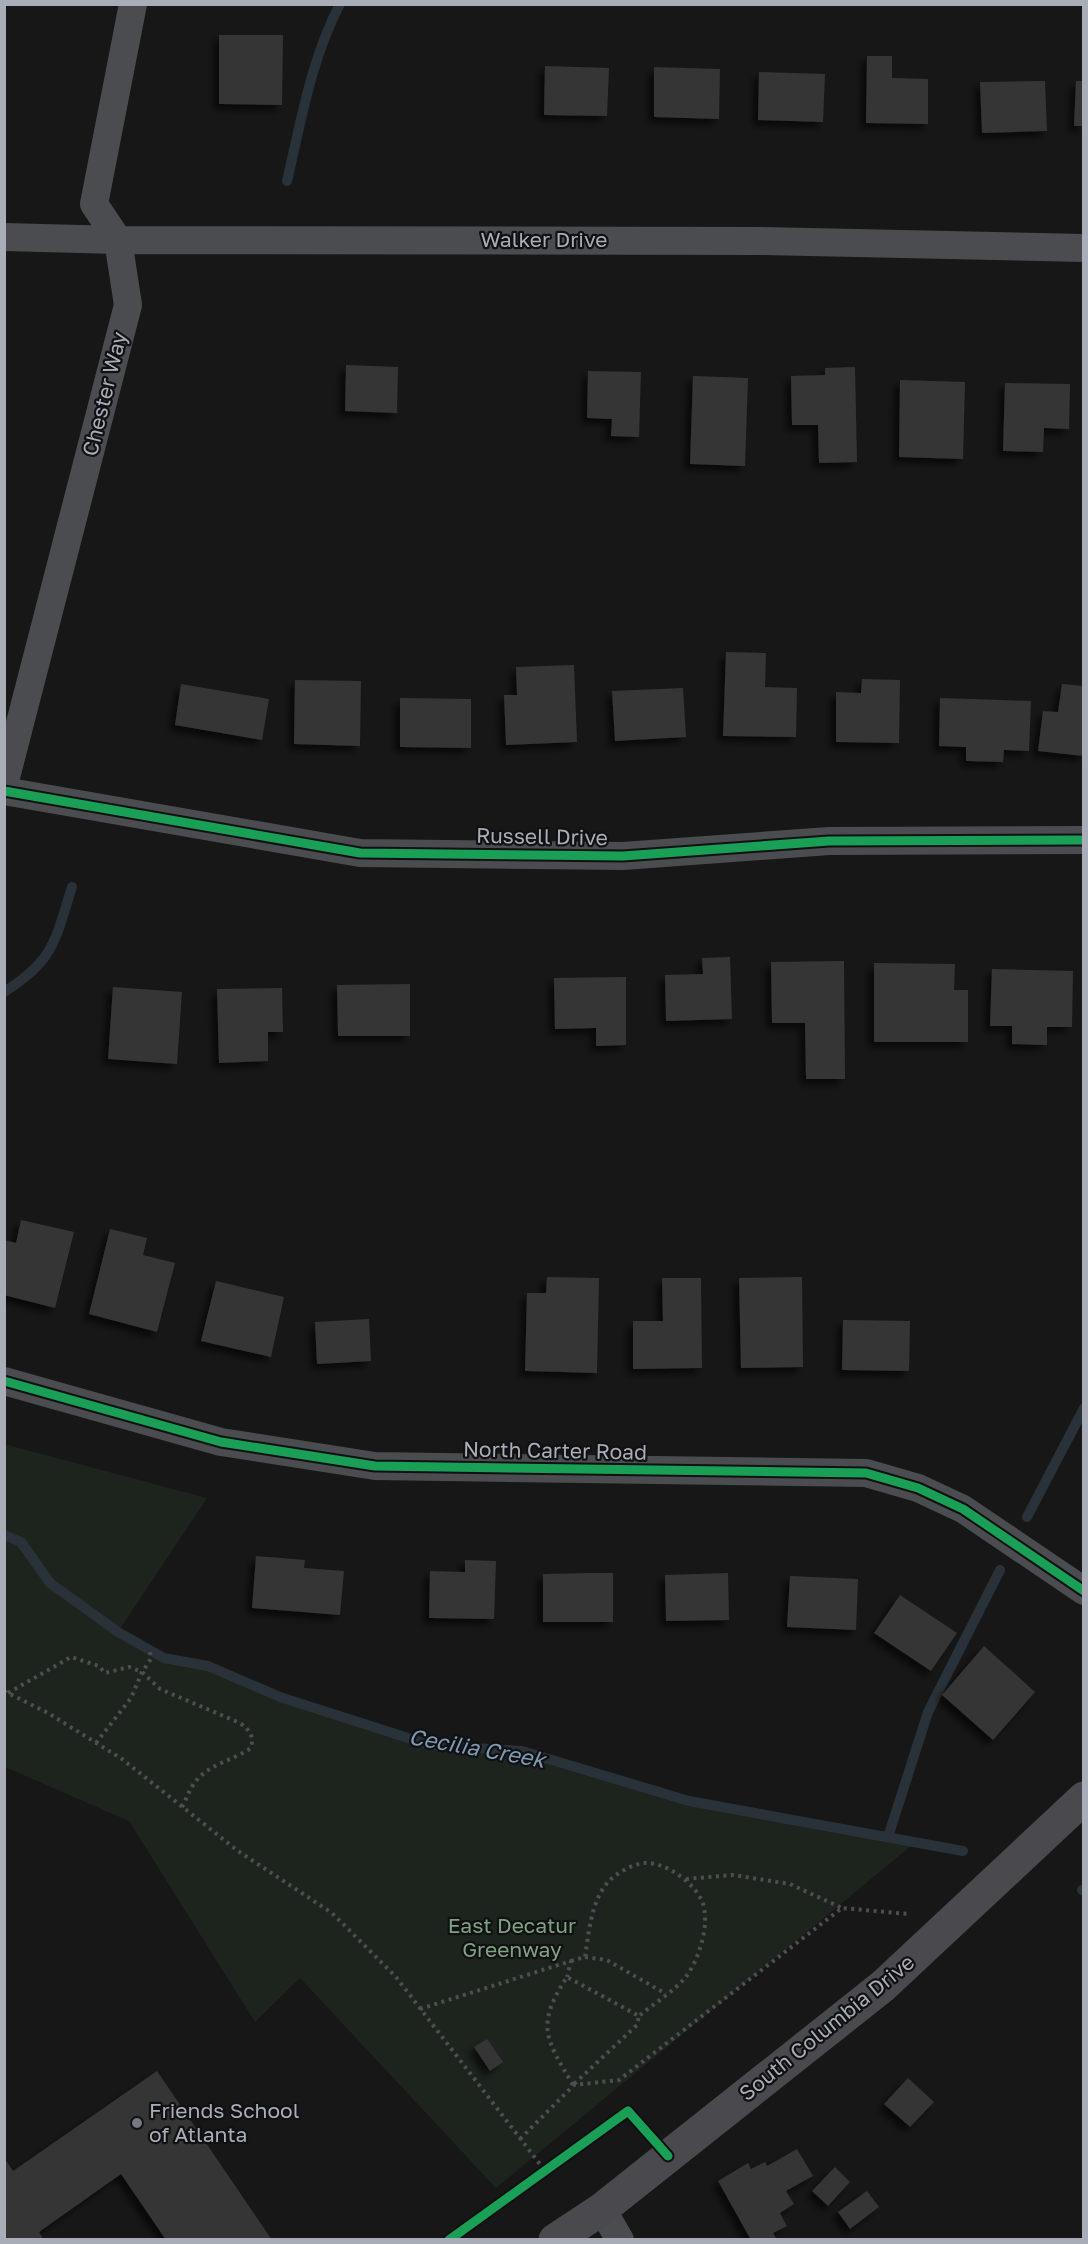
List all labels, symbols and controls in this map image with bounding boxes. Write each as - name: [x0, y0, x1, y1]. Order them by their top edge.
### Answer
- street label: Walker Drive: [480, 226, 608, 252]
- street label: Chester Way: [76, 329, 132, 459]
- street label: Russell Drive: [476, 822, 608, 850]
- street label: North Carter Road: [463, 1435, 647, 1465]
- water label: Cecilia Creek: [407, 1722, 550, 1773]
- park label: East Decatur Greenway: [448, 1912, 576, 1962]
- street label: South Columbia Drive: [734, 1949, 919, 2106]
- place label: Friends School of Atlanta: [149, 2097, 299, 2147]
- marker: Friends School of Atlanta: [130, 2116, 144, 2130]

